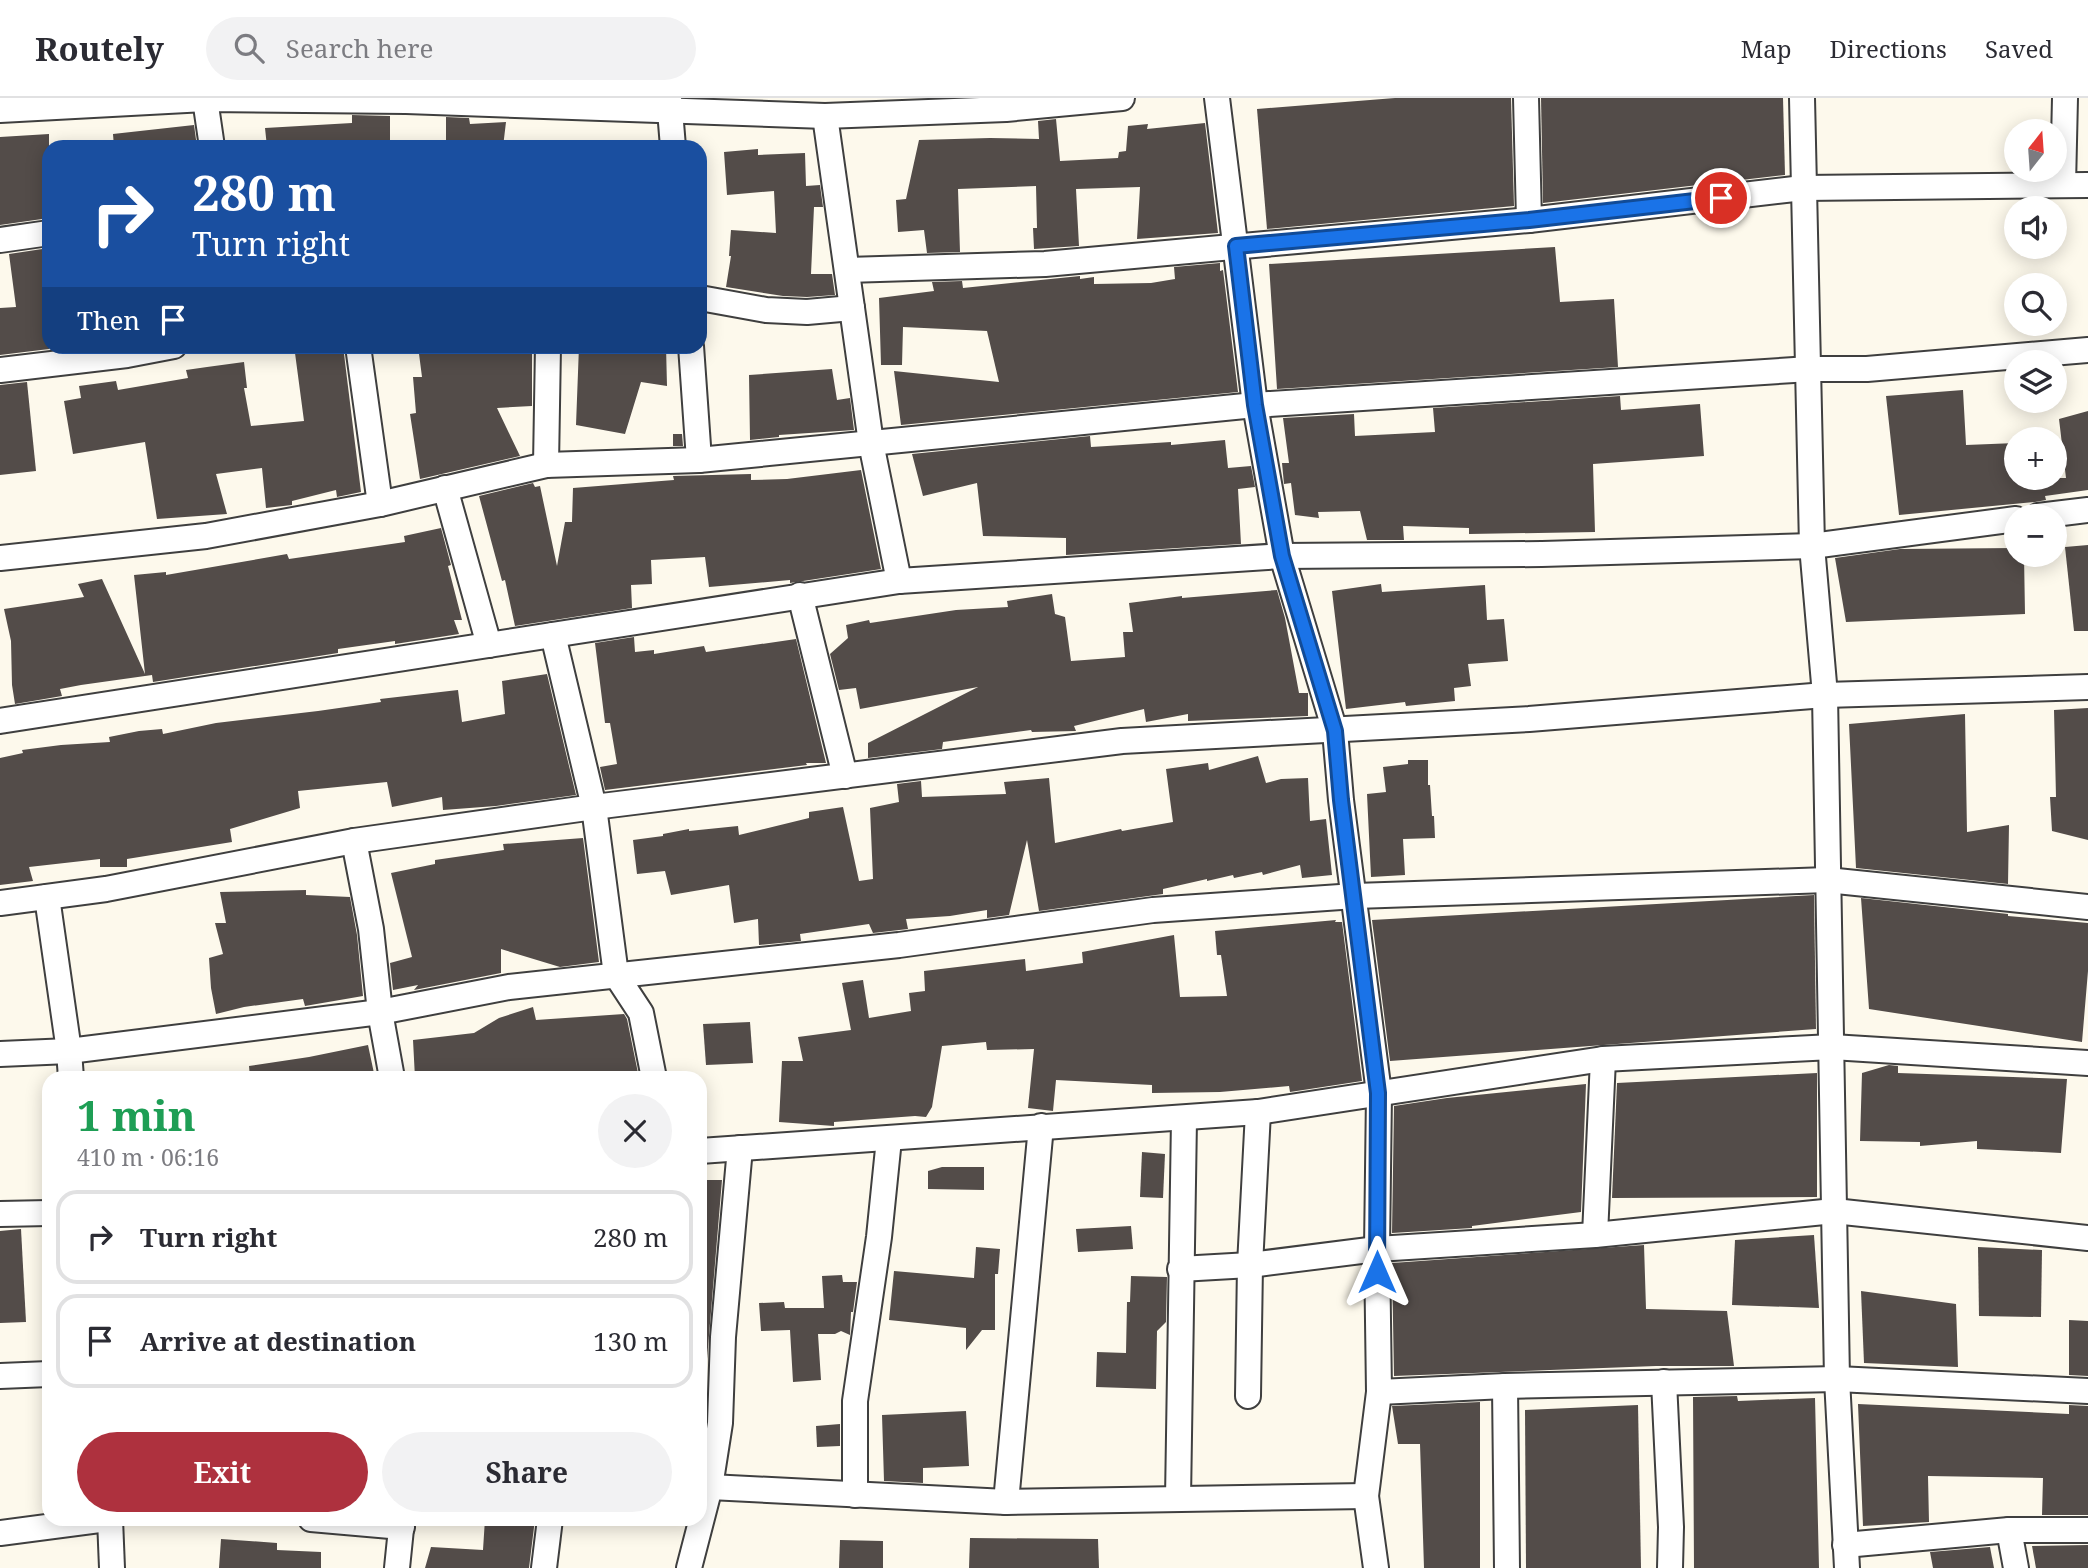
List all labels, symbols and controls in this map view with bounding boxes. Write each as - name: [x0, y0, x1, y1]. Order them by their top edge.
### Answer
- search box: [206, 17, 696, 80]
- text: Routely: [35, 26, 164, 71]
- icon: search: [230, 29, 268, 67]
- text: Search here: [286, 30, 433, 66]
- text: Map: [1741, 32, 1792, 65]
- text: Directions: [1830, 32, 1947, 65]
- text: Saved: [1985, 32, 2053, 65]
- north arrow: [2004, 119, 2067, 182]
- map controls: [2004, 119, 2067, 567]
- text: 280 m: [192, 159, 336, 225]
- icon: right: [77, 168, 168, 259]
- pin: [1691, 168, 1751, 228]
- icon: arrive: [1702, 179, 1740, 217]
- button: sound: [2004, 196, 2067, 259]
- text: Turn right: [192, 222, 350, 265]
- button: search: [2004, 273, 2067, 336]
- icon: arrive: [154, 301, 192, 339]
- text: Then: [77, 302, 140, 338]
- button: layers: [2004, 350, 2067, 413]
- button: +: [2004, 427, 2067, 490]
- button: −: [2004, 504, 2067, 567]
- text: 1 min: [77, 1086, 196, 1143]
- button: close: [598, 1094, 672, 1168]
- text: 410 m · 06:16: [77, 1141, 219, 1173]
- icon: right: [81, 1218, 119, 1256]
- text: Turn right: [140, 1219, 277, 1255]
- text: 280 m: [593, 1219, 668, 1255]
- position arrow: [1340, 1235, 1414, 1309]
- icon: arrive: [81, 1322, 119, 1360]
- text: Arrive at destination: [140, 1323, 416, 1359]
- text: 130 m: [593, 1323, 668, 1359]
- button: Exit: [77, 1432, 368, 1512]
- button: Share: [382, 1432, 672, 1512]

